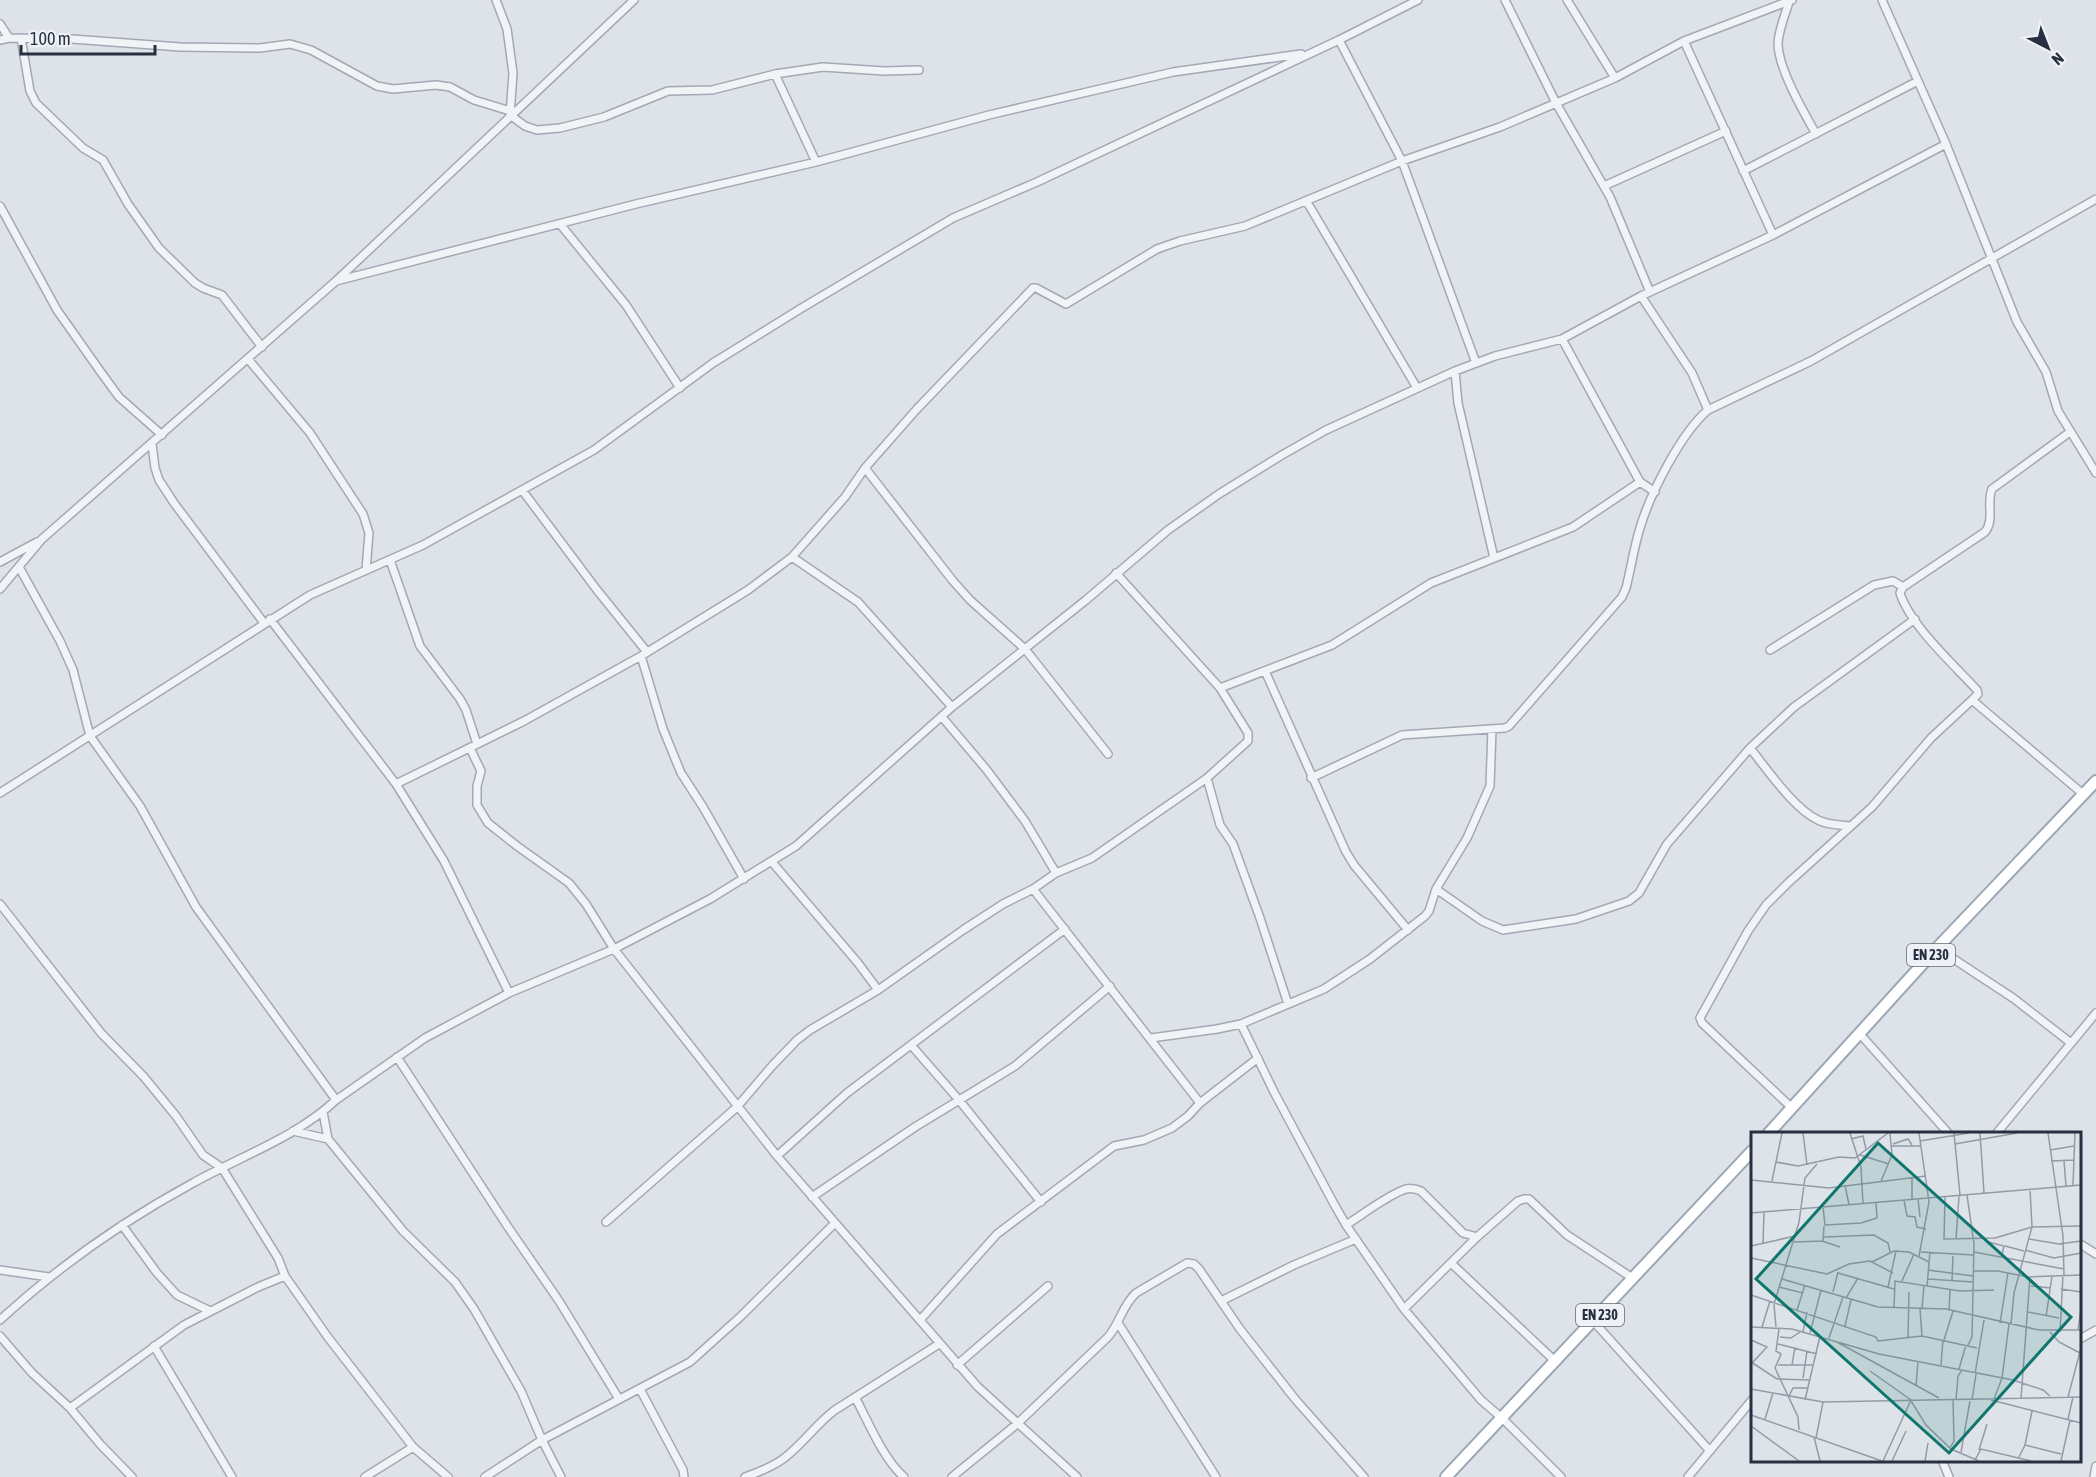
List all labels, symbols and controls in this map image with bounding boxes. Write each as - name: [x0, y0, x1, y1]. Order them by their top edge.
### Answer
- scale bar: [21, 18, 154, 56]
- north arrow: [2018, 18, 2078, 78]
- text: 100 m: [30, 28, 71, 49]
- text: N: [2049, 49, 2068, 69]
- road number: EN 230: [1907, 944, 1955, 966]
- inset map: [1751, 1132, 2081, 1462]
- road number: EN 230: [1576, 1304, 1624, 1326]

